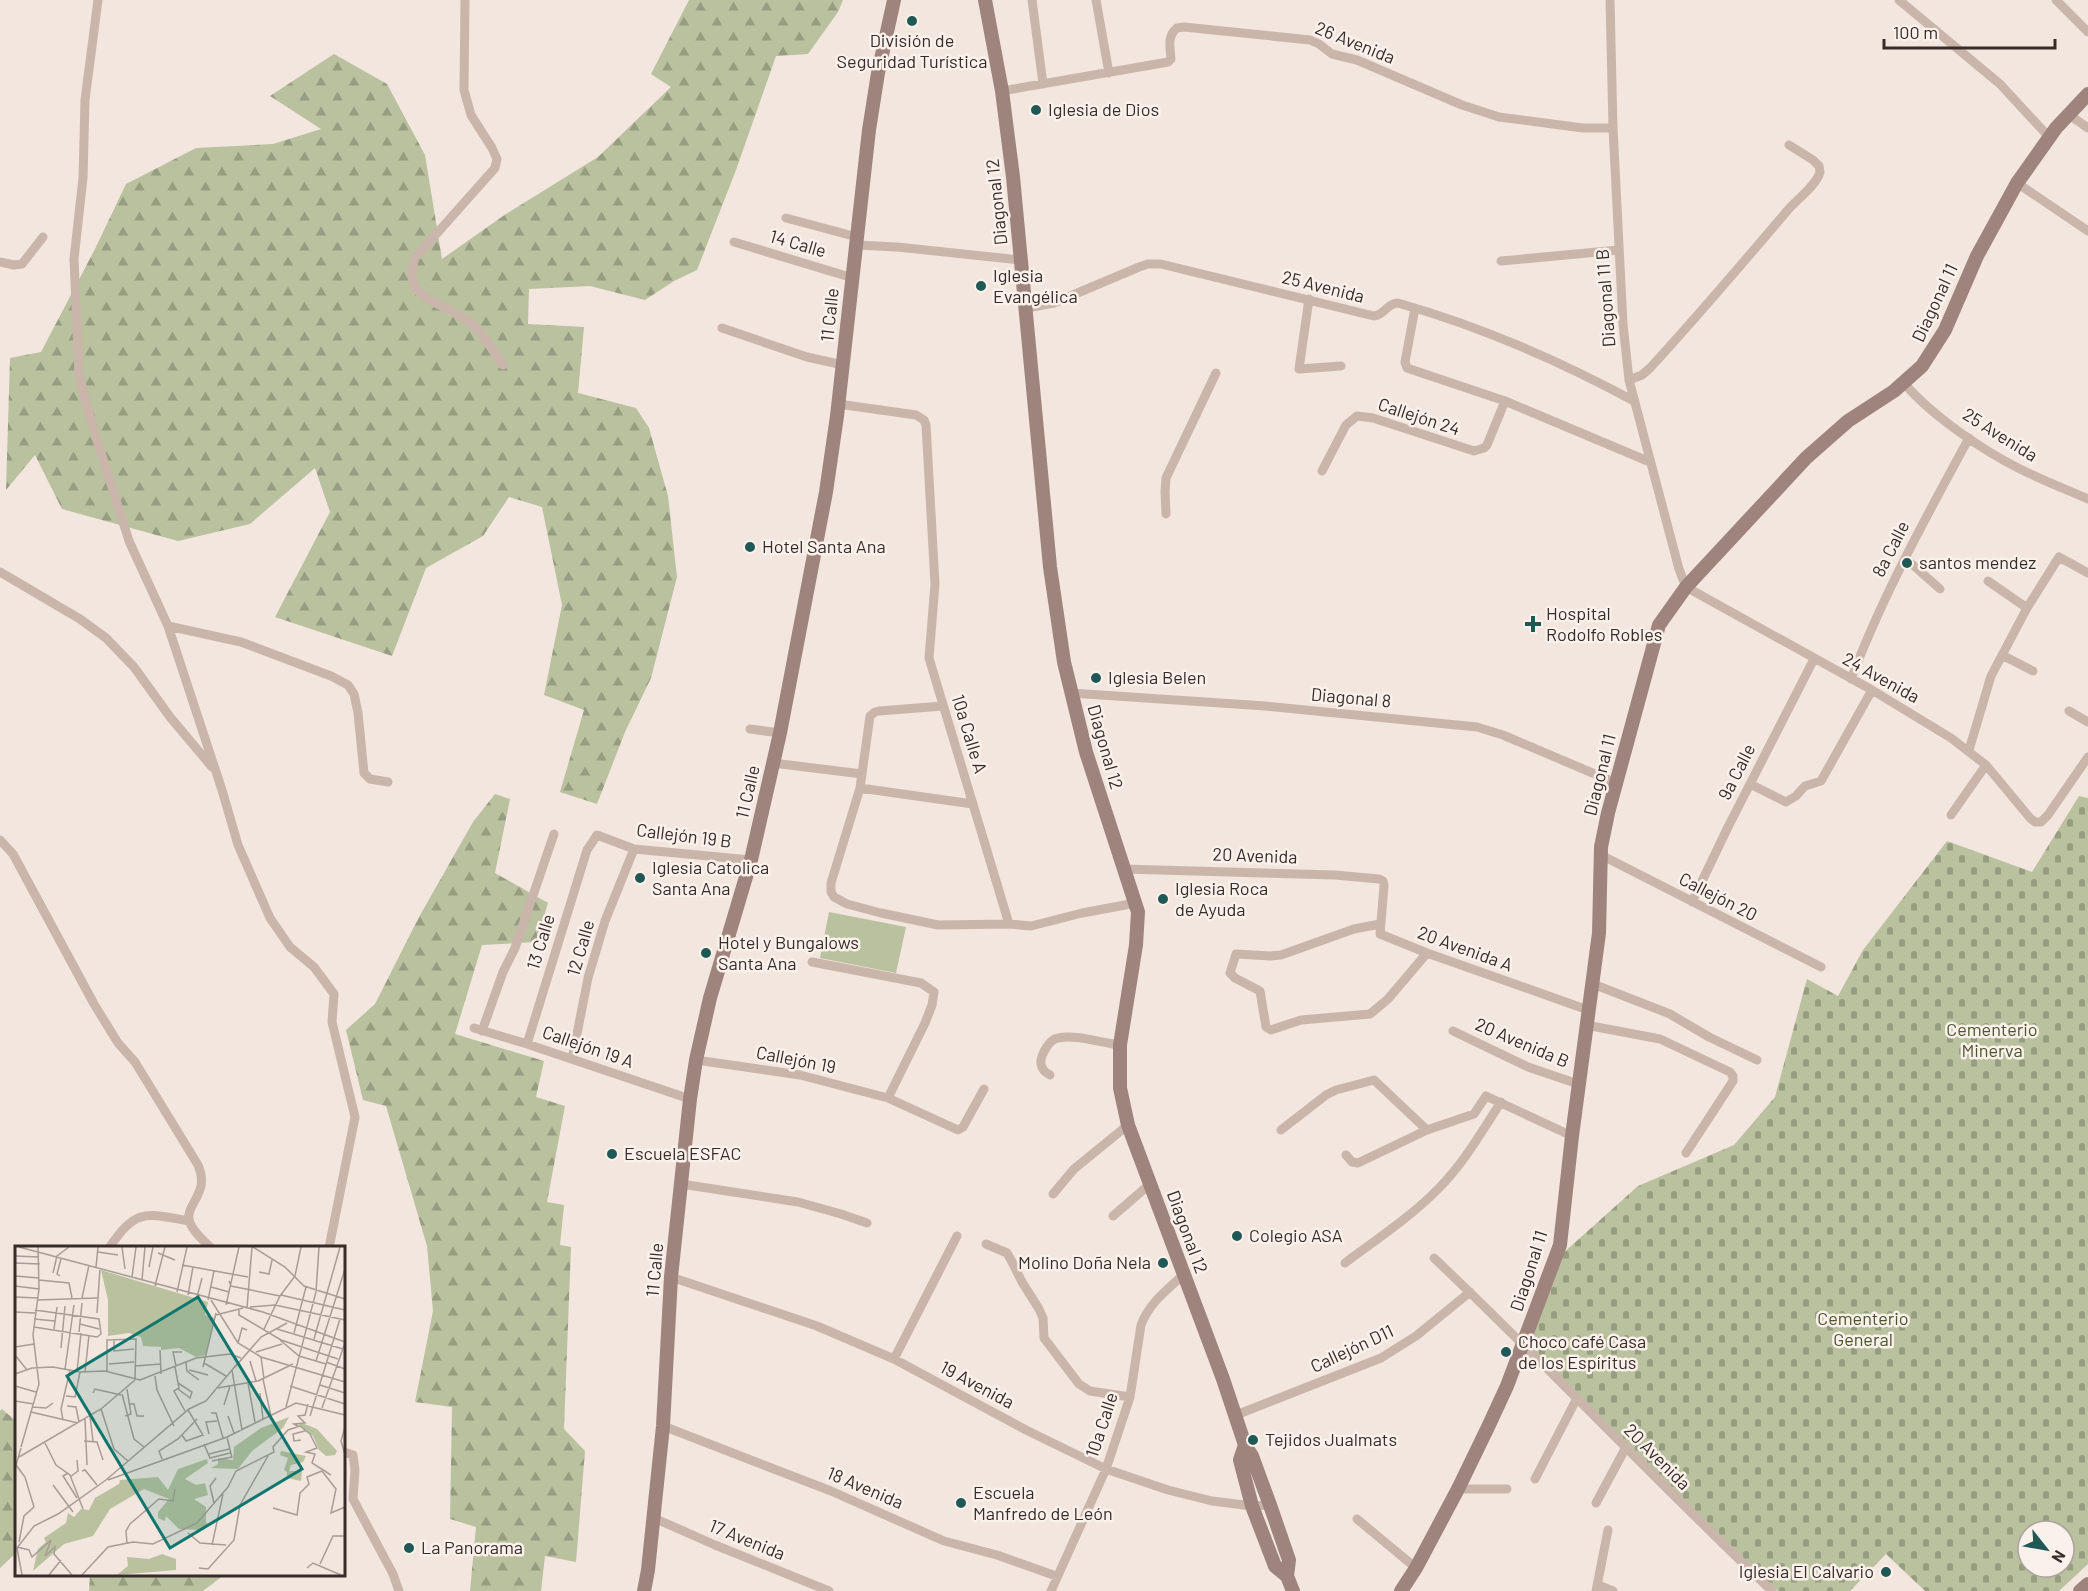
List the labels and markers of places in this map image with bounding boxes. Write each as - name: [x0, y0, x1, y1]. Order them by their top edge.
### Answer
- marker: División de Seguridad Turística: [905, 14, 919, 28]
- place label: División de Seguridad Turística: [837, 29, 987, 72]
- place label: Iglesia de Dios: [1048, 98, 1159, 120]
- marker: Iglesia de Dios: [1029, 103, 1043, 117]
- place label: Iglesia Evangélica: [993, 264, 1078, 307]
- marker: Iglesia Evangélica: [974, 279, 988, 293]
- place label: Hotel Santa Ana: [762, 535, 886, 557]
- marker: Hotel Santa Ana: [743, 540, 757, 554]
- place label: santos mendez: [1919, 551, 2036, 573]
- marker: santos mendez: [1900, 556, 1914, 570]
- place label: Hospital Rodolfo Robles: [1546, 602, 1662, 645]
- marker: Hospital Rodolfo Robles: [1524, 615, 1542, 633]
- place label: Iglesia Belen: [1108, 666, 1206, 688]
- marker: Iglesia Belen: [1089, 671, 1103, 685]
- place label: Iglesia Catolica Santa Ana: [652, 856, 769, 899]
- marker: Iglesia Catolica Santa Ana: [633, 871, 647, 885]
- place label: Iglesia Roca de Ayuda: [1175, 877, 1268, 920]
- marker: Iglesia Roca de Ayuda: [1156, 892, 1170, 906]
- place label: Hotel y Bungalows Santa Ana: [718, 931, 859, 974]
- marker: Hotel y Bungalows Santa Ana: [699, 946, 713, 960]
- place label: Escuela ESFAC: [624, 1142, 741, 1164]
- marker: Escuela ESFAC: [605, 1147, 619, 1161]
- place label: Colegio ASA: [1249, 1224, 1343, 1246]
- marker: Colegio ASA: [1230, 1229, 1244, 1243]
- place label: Molino Doña Nela: [1018, 1251, 1151, 1273]
- marker: Molino Doña Nela: [1156, 1256, 1170, 1270]
- place label: Choco café Casa de los Espíritus: [1518, 1330, 1646, 1373]
- marker: Choco café Casa de los Espíritus: [1499, 1345, 1513, 1359]
- place label: Tejidos Jualmats: [1265, 1428, 1397, 1450]
- marker: Tejidos Jualmats: [1246, 1433, 1260, 1447]
- place label: Escuela Manfredo de León: [973, 1481, 1113, 1524]
- marker: Escuela Manfredo de León: [954, 1496, 968, 1510]
- place label: La Panorama: [421, 1536, 523, 1558]
- marker: La Panorama: [402, 1541, 416, 1555]
- place label: Iglesia El Calvario: [1739, 1560, 1874, 1582]
- marker: Iglesia El Calvario: [1879, 1565, 1893, 1579]

